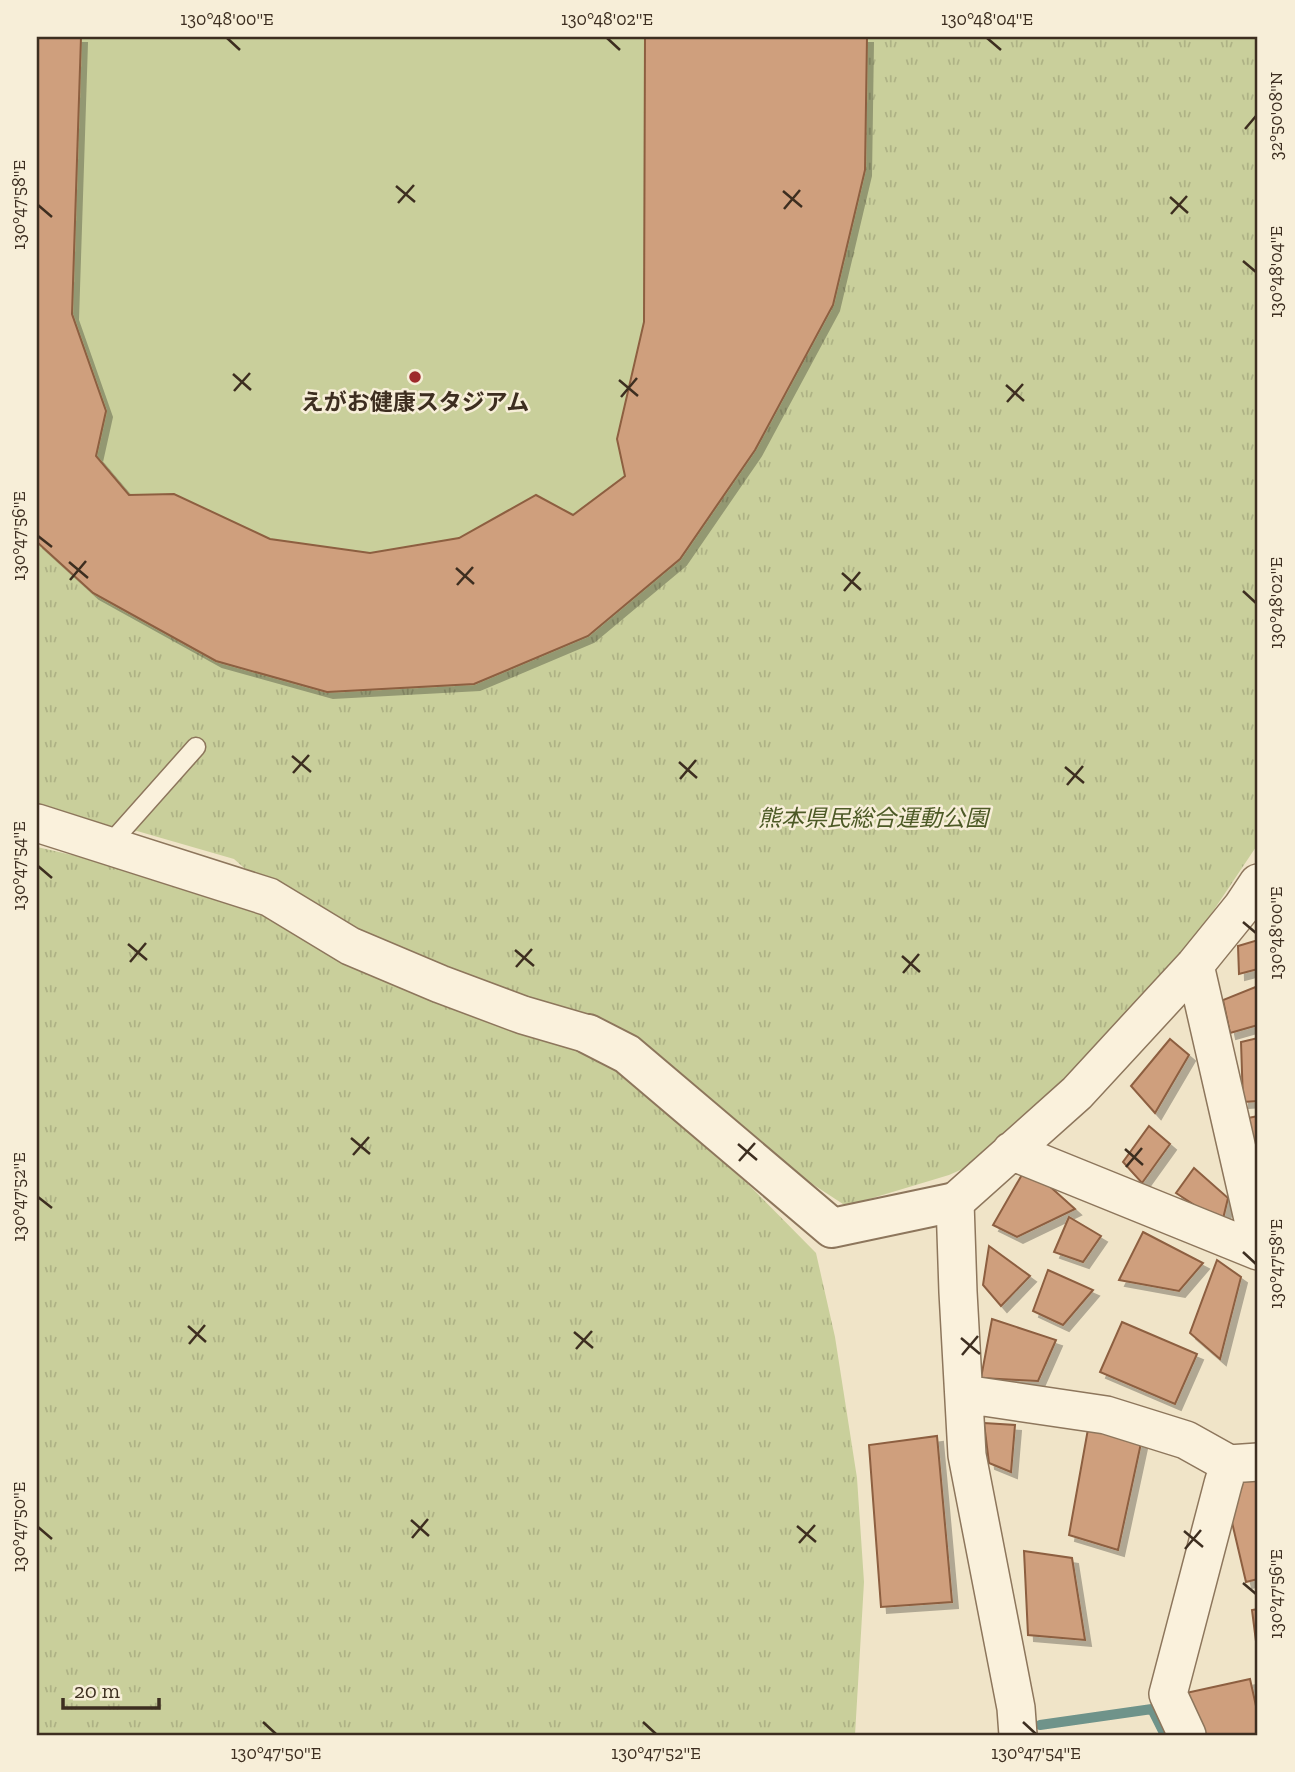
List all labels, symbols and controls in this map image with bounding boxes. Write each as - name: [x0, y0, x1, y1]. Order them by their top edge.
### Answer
- text: 130°48'00"E: [180, 8, 274, 30]
- text: 130°48'02"E: [561, 8, 653, 30]
- text: 130°48'04"E: [941, 8, 1033, 30]
- text: 32°50'08"N: [1265, 72, 1287, 160]
- text: 130°47'58"E: [8, 160, 30, 250]
- text: 130°48'04"E: [1265, 226, 1287, 318]
- marker: えがお健康スタジアム: [407, 369, 423, 385]
- place label: えがお健康スタジアム: [301, 388, 529, 416]
- text: 130°47'56"E: [8, 491, 30, 581]
- text: 130°48'02"E: [1265, 557, 1287, 649]
- park label: 熊本県民総合運動公園: [758, 804, 991, 832]
- text: 130°47'54"E: [8, 821, 30, 911]
- text: 130°48'00"E: [1265, 886, 1287, 980]
- text: 130°47'52"E: [8, 1152, 30, 1242]
- text: 130°47'58"E: [1265, 1219, 1287, 1309]
- text: 130°47'50"E: [8, 1482, 30, 1572]
- text: 130°47'56"E: [1265, 1549, 1287, 1639]
- scale bar: [63, 1667, 159, 1711]
- text: 20 m: [74, 1678, 120, 1703]
- text: 130°47'50"E: [231, 1742, 321, 1764]
- text: 130°47'52"E: [611, 1742, 701, 1764]
- text: 130°47'54"E: [991, 1742, 1081, 1764]

